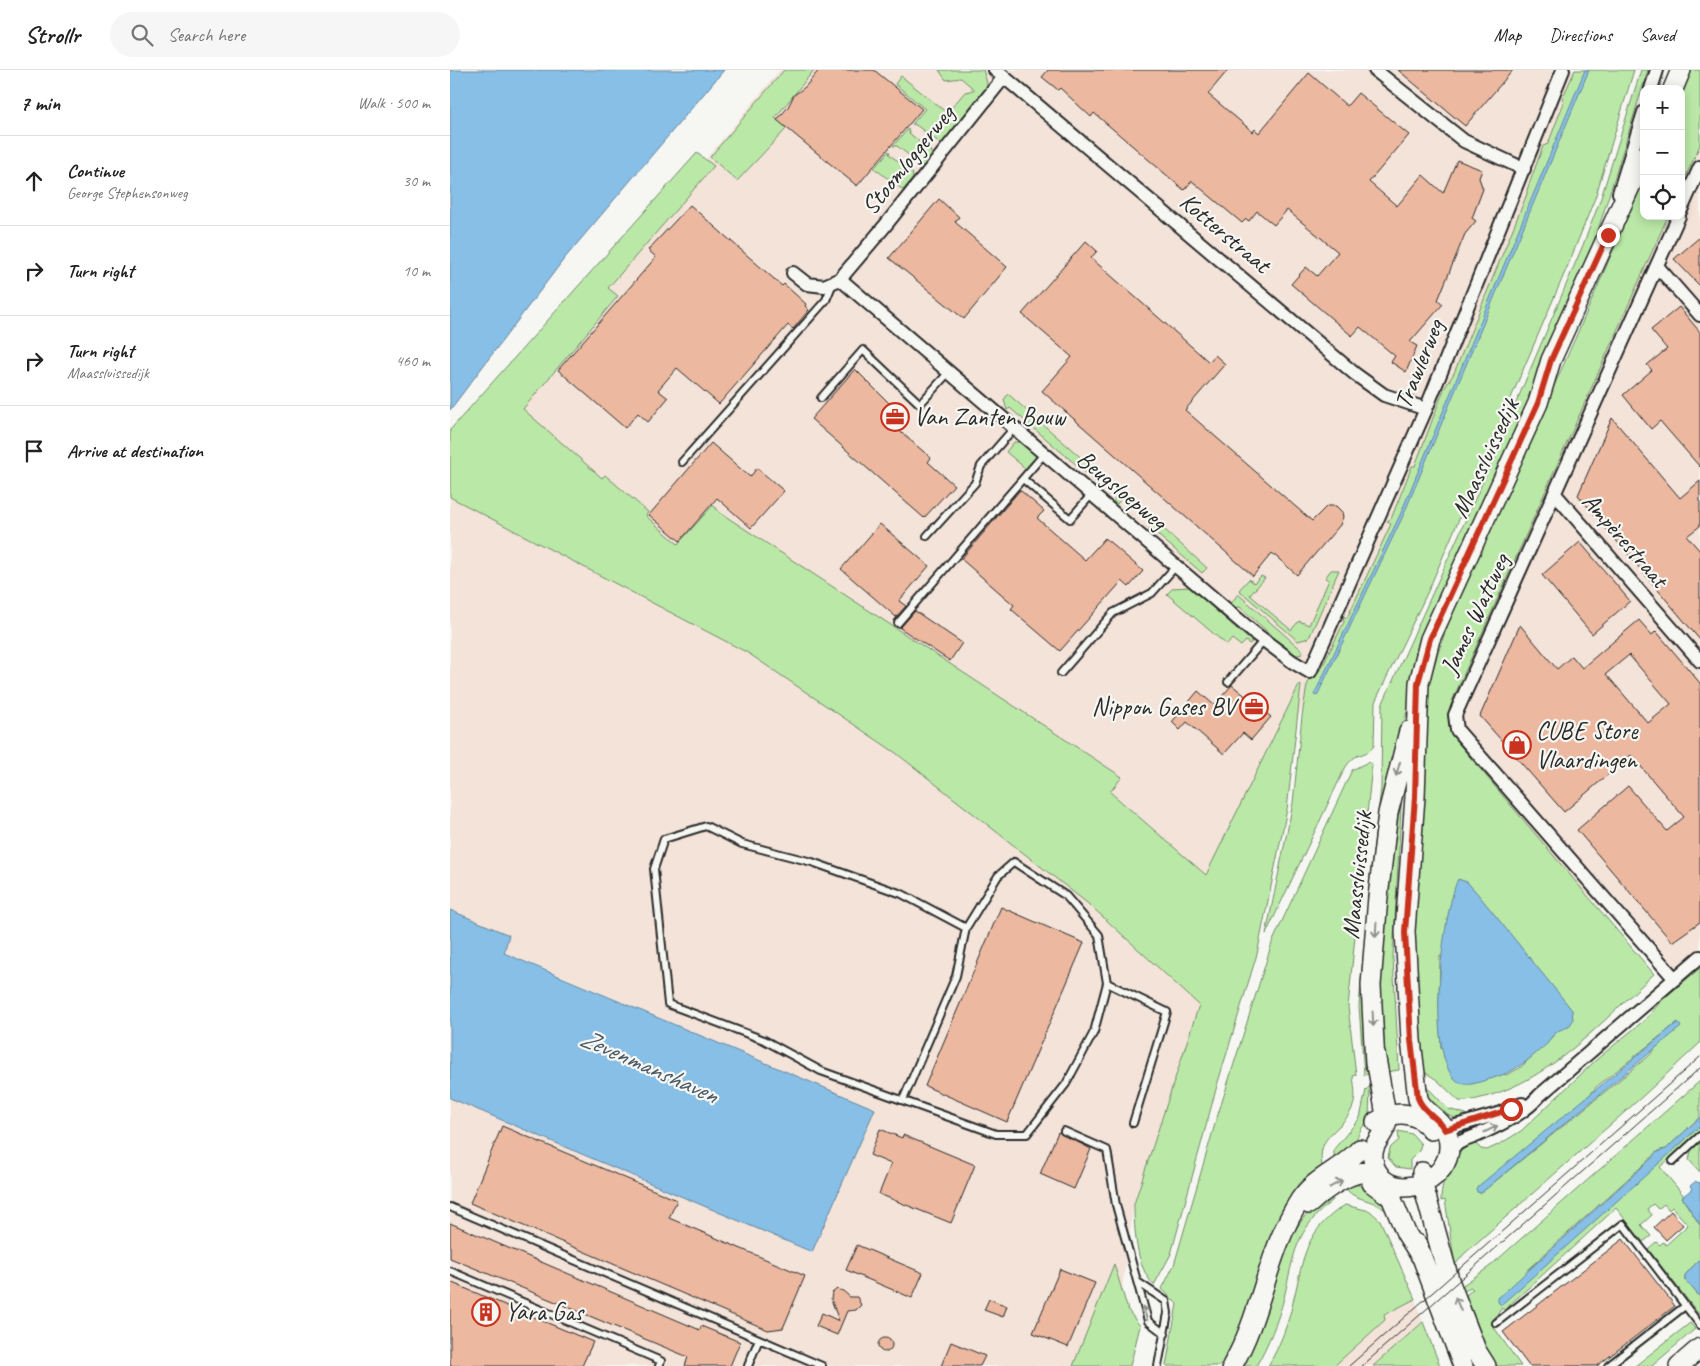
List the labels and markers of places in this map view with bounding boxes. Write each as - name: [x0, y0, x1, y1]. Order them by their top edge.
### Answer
- place label: Van Zanten Bouw: [914, 401, 1067, 433]
- office icon: Van Zanten Bouw: [880, 402, 910, 432]
- place label: Nippon Gases BV: [1092, 691, 1240, 723]
- office icon: Nippon Gases BV: [1239, 692, 1269, 722]
- place label: CUBE Store Vlaardingen: [1536, 715, 1639, 776]
- shop icon: CUBE Store Vlaardingen: [1502, 730, 1532, 760]
- place label: Yara Gas: [505, 1296, 586, 1328]
- building icon: Yara Gas: [471, 1297, 501, 1327]

